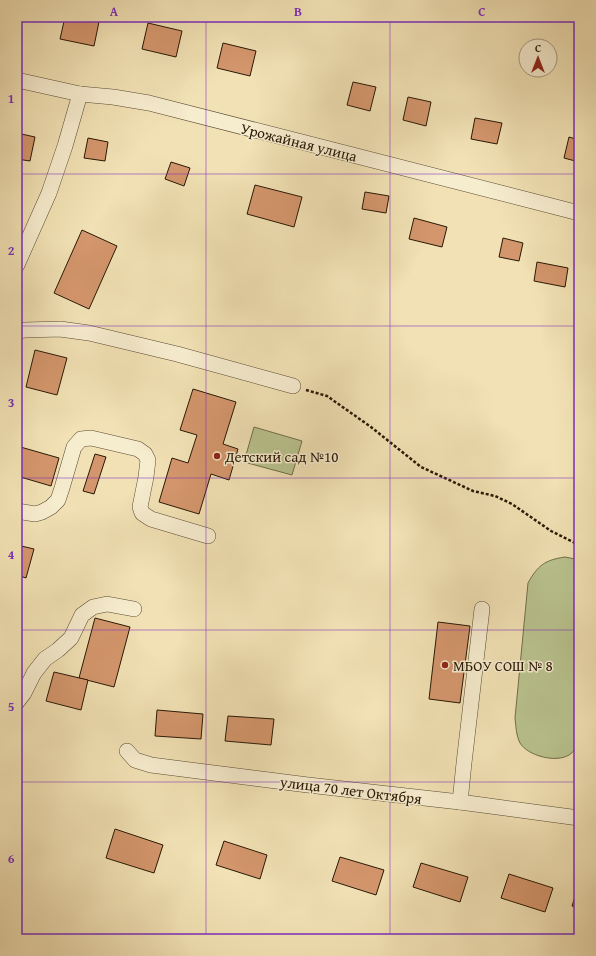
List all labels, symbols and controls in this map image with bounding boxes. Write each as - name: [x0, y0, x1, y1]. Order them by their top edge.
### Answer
- text: A: [110, 2, 119, 21]
- text: B: [294, 2, 302, 21]
- text: C: [478, 2, 486, 21]
- north arrow: [518, 38, 558, 78]
- text: С: [535, 40, 541, 56]
- text: 1: [8, 89, 14, 108]
- street label: Урожайная улица: [239, 117, 360, 167]
- text: 2: [8, 241, 15, 260]
- text: 3: [8, 393, 14, 412]
- place label: Детский сад №10: [224, 446, 338, 467]
- marker: Детский сад №10: [212, 451, 222, 461]
- text: 4: [8, 545, 15, 564]
- place label: МБОУ СОШ № 8: [453, 655, 553, 676]
- marker: МБОУ СОШ № 8: [440, 660, 450, 670]
- text: 5: [8, 697, 15, 716]
- street label: улица 70 лет Октября: [278, 771, 423, 809]
- text: 6: [8, 849, 15, 868]

